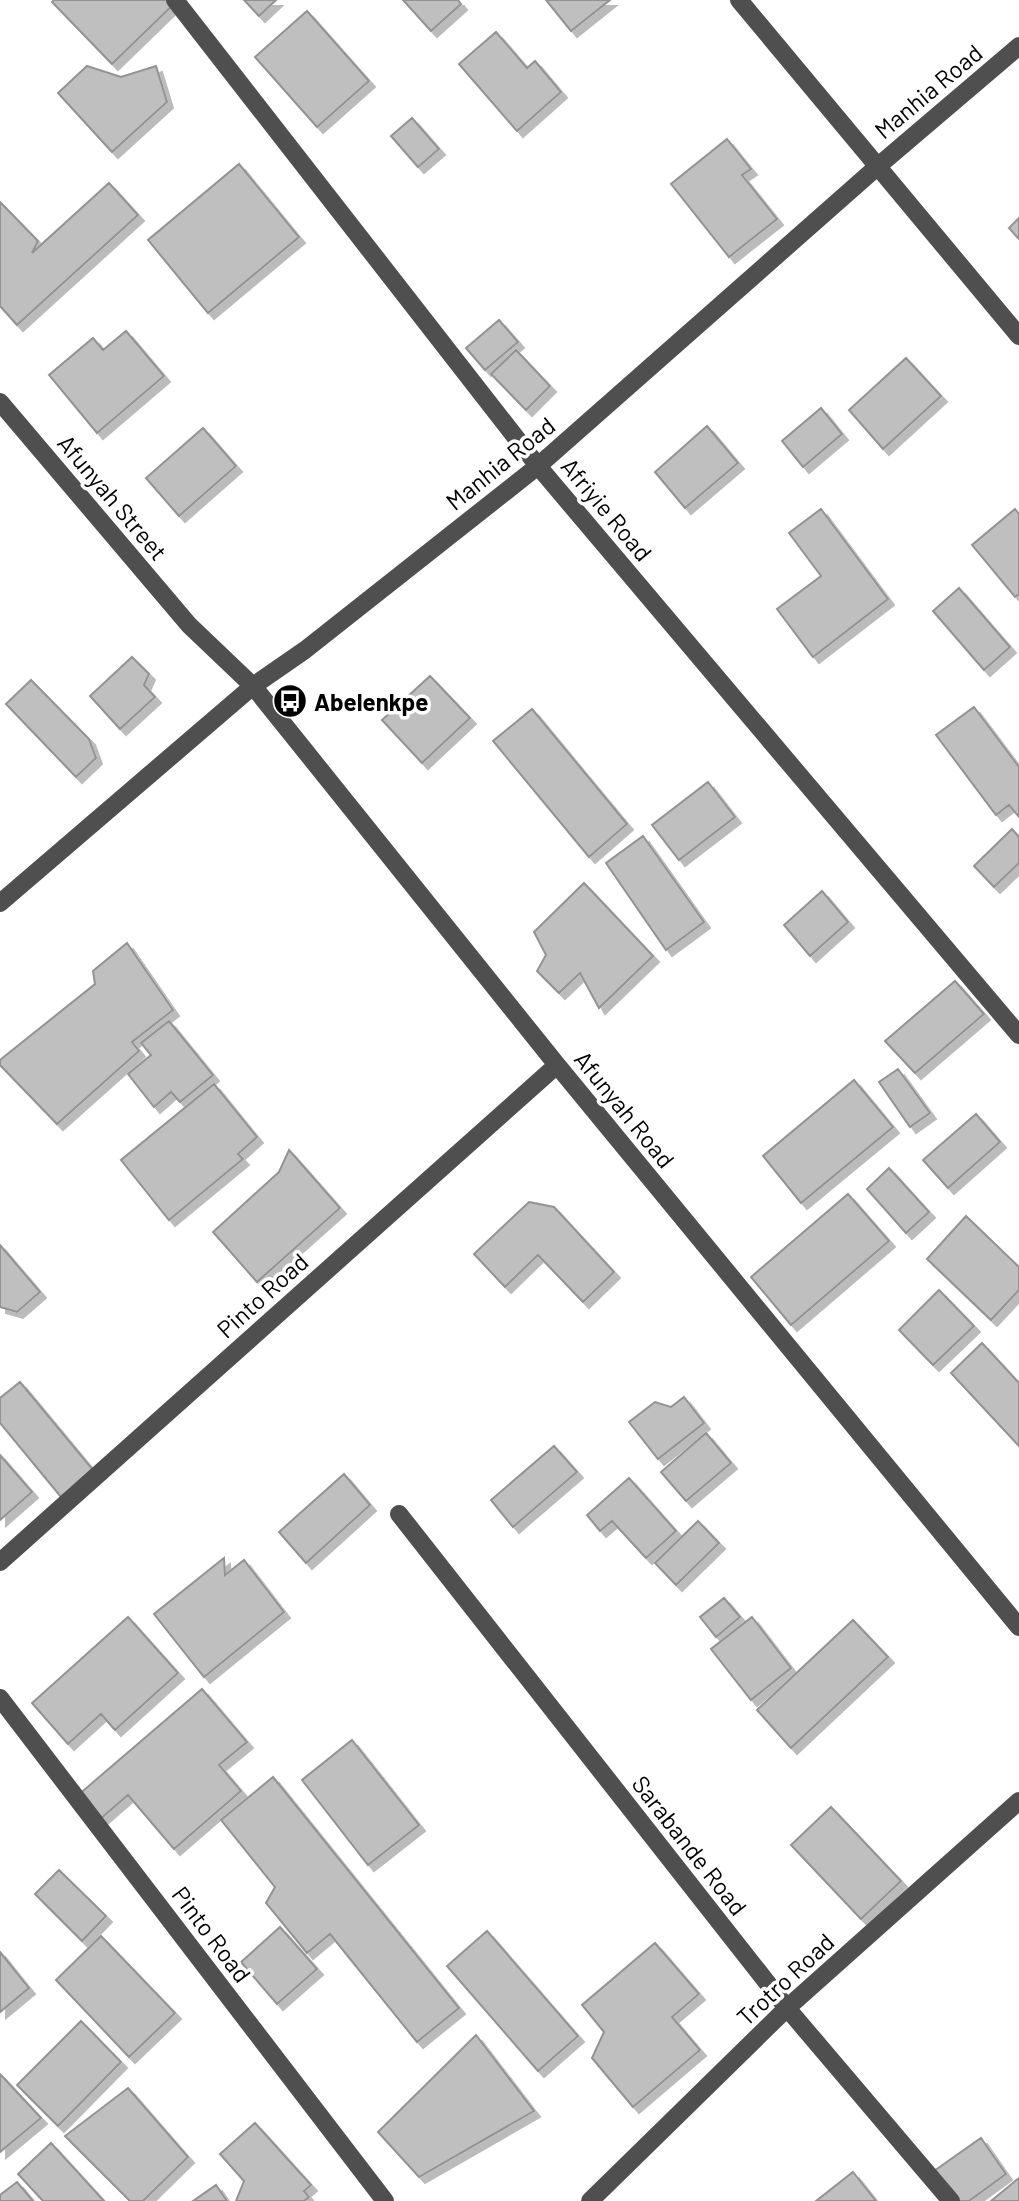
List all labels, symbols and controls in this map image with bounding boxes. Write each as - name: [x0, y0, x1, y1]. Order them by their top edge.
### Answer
- street label: Manhia Road: [868, 38, 988, 144]
- street label: Manhia Road: [440, 410, 560, 516]
- street label: Afunyah Street: [52, 428, 174, 566]
- street label: Afriyie Road: [556, 452, 658, 566]
- bus stop icon: Abelenkpe: [271, 682, 309, 720]
- place label: Abelenkpe: [314, 687, 428, 716]
- street label: Afunyah Road: [569, 1045, 681, 1173]
- street label: Pinto Road: [210, 1247, 314, 1343]
- street label: Sarabande Road: [627, 1769, 753, 1921]
- street label: Pinto Road: [167, 1880, 257, 1988]
- street label: Trotro Road: [730, 1927, 840, 2031]

